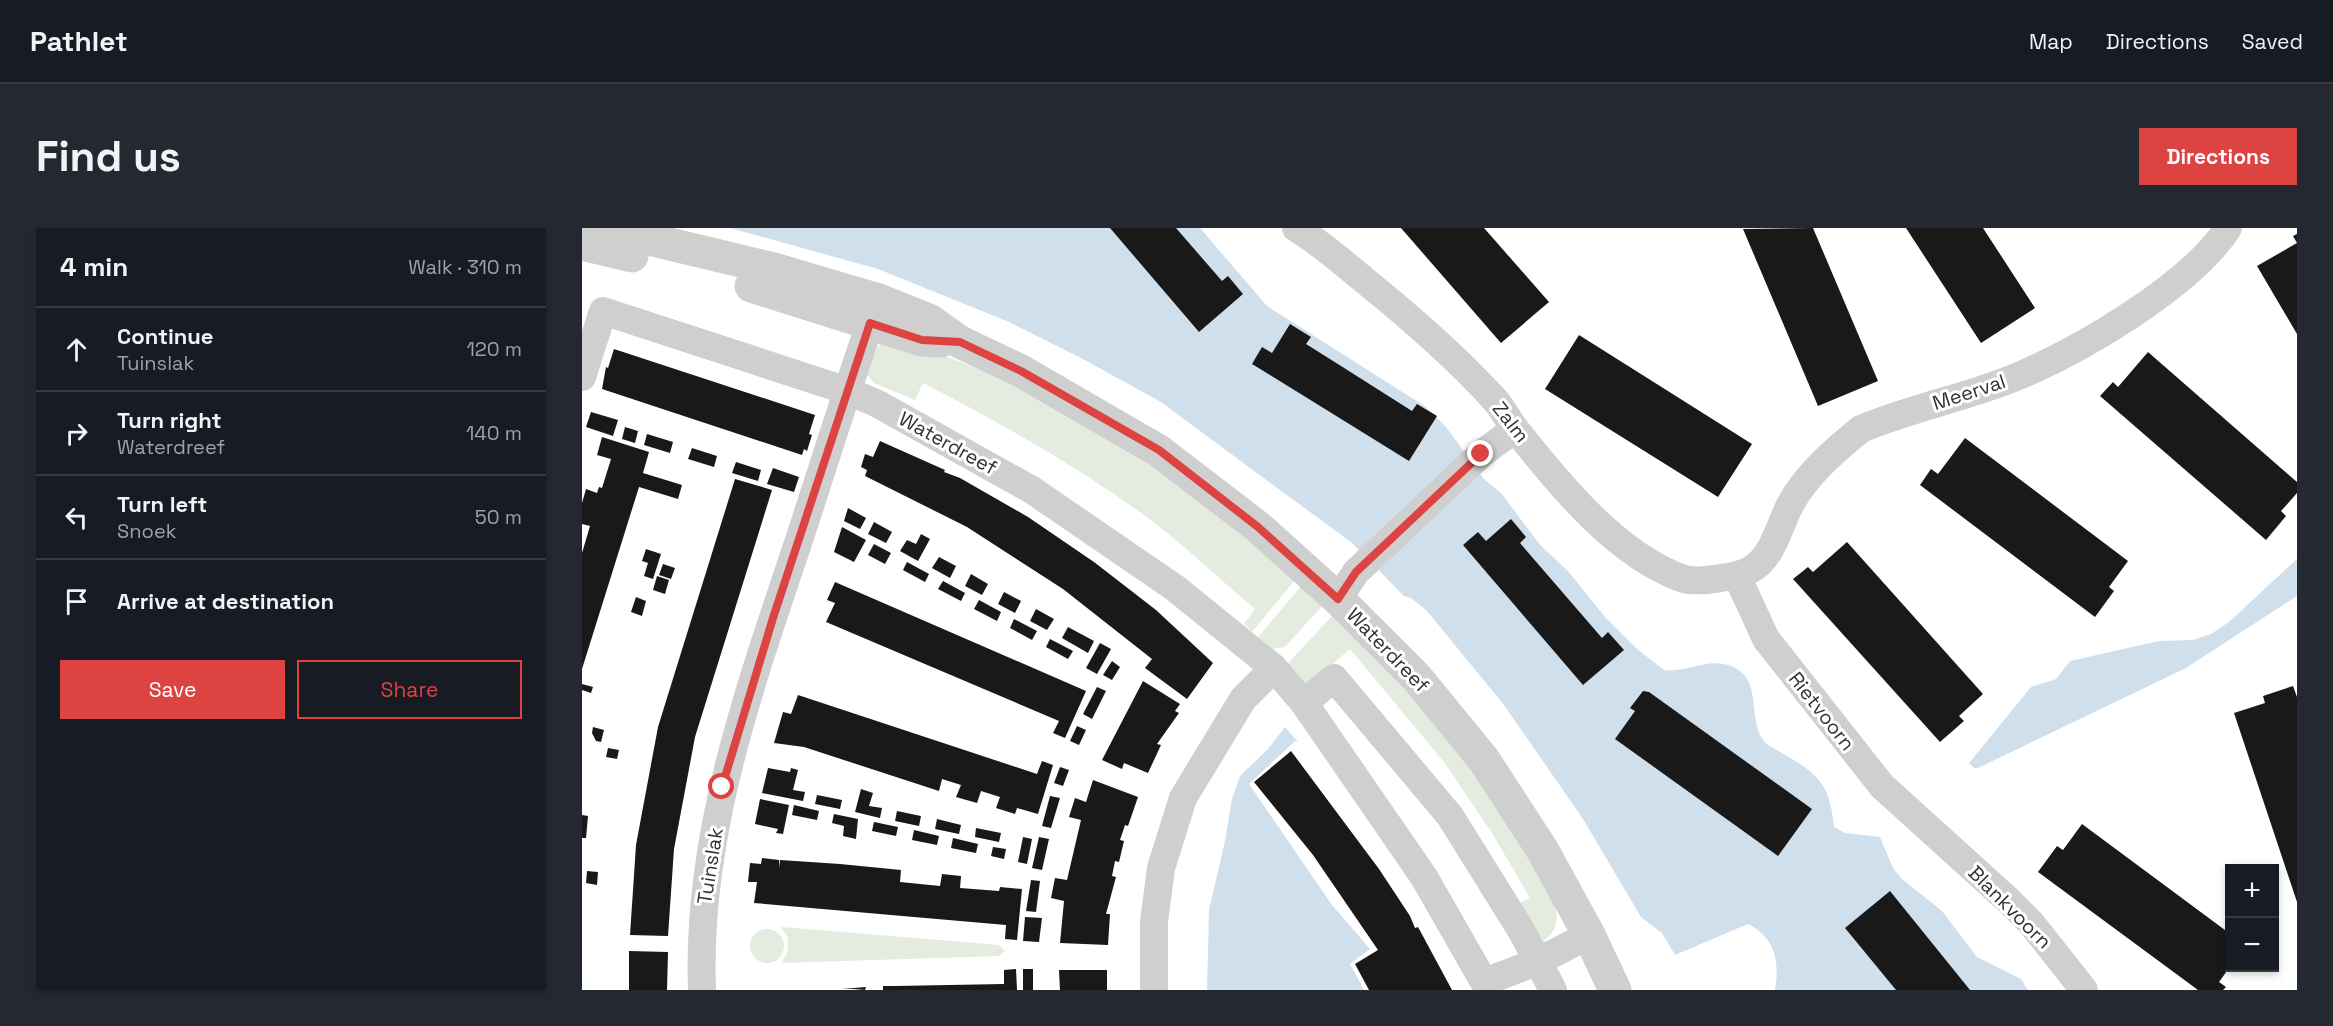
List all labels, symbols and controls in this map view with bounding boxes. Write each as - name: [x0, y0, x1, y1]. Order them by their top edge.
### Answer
- text: Pathlet: [30, 23, 128, 59]
- text: Map: [2029, 28, 2073, 55]
- text: Directions: [2106, 28, 2209, 55]
- text: Saved: [2242, 28, 2303, 55]
- button: Directions: [2139, 128, 2297, 185]
- text: Find us: [36, 130, 181, 183]
- text: 4 min: [60, 250, 128, 284]
- text: Walk · 310 m: [408, 254, 522, 280]
- text: Continue: [117, 322, 213, 350]
- icon: ahead: [60, 333, 93, 366]
- text: 120 m: [466, 336, 522, 362]
- text: Tuinslak: [117, 350, 194, 376]
- street label: Meerval: [1929, 368, 2009, 416]
- street label: Zalm: [1487, 396, 1535, 448]
- street label: Waterdreef: [894, 405, 1002, 481]
- text: Turn right: [117, 406, 222, 434]
- icon: right: [60, 417, 93, 450]
- text: 140 m: [466, 420, 522, 446]
- text: Waterdreef: [117, 434, 225, 460]
- route end: [1467, 440, 1493, 466]
- text: Turn left: [117, 490, 207, 518]
- icon: left: [60, 501, 93, 534]
- text: 50 m: [475, 504, 522, 530]
- text: Snoek: [117, 518, 176, 544]
- icon: arrive: [60, 585, 93, 618]
- text: Arrive at destination: [117, 587, 334, 615]
- street label: Waterdreef: [1341, 602, 1435, 698]
- button: Save: [60, 660, 285, 719]
- button: Share: [297, 660, 522, 719]
- street label: Rietvoorn: [1783, 666, 1861, 756]
- route start: [708, 773, 734, 799]
- street label: Tuinslak: [691, 826, 729, 906]
- street label: Blankvoorn: [1963, 860, 2057, 954]
- map controls: [2225, 864, 2279, 972]
- button: +: [2225, 864, 2279, 918]
- button: −: [2225, 918, 2279, 972]

